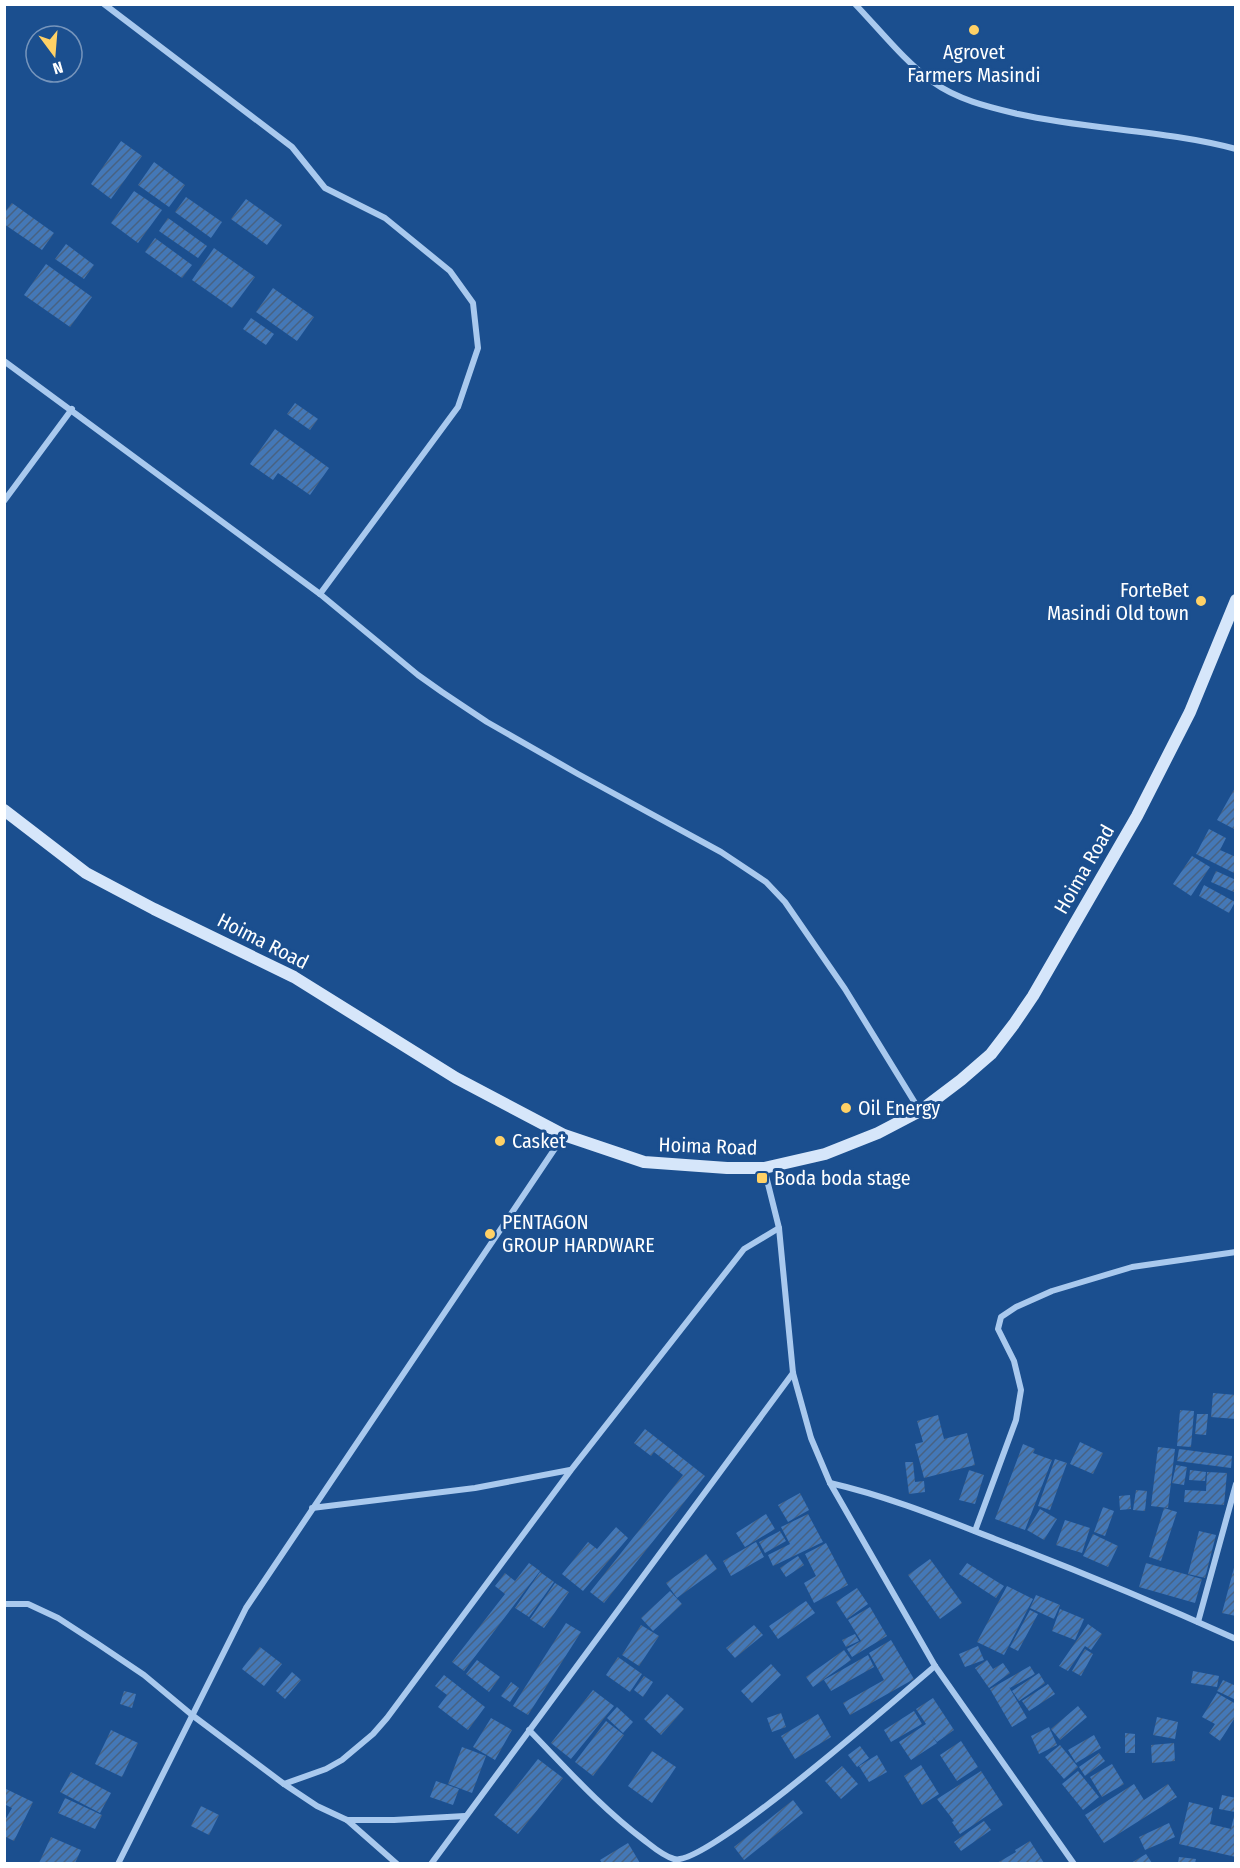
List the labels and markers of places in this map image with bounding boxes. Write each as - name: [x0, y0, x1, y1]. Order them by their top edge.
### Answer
- marker: Agrovet Farmers Masindi: [967, 23, 981, 37]
- place label: Agrovet Farmers Masindi: [907, 40, 1041, 87]
- place label: ForteBet Masindi Old town: [1047, 578, 1189, 625]
- marker: ForteBet Masindi Old town: [1194, 594, 1208, 608]
- place label: Oil Energy: [858, 1096, 940, 1120]
- marker: Oil Energy: [839, 1101, 853, 1115]
- place label: Casket: [512, 1129, 566, 1153]
- marker: Casket: [493, 1134, 507, 1148]
- place label: Boda boda stage: [774, 1166, 911, 1190]
- marker: Boda boda stage: [755, 1171, 769, 1185]
- place label: PENTAGON GROUP HARDWARE: [502, 1210, 655, 1257]
- marker: PENTAGON GROUP HARDWARE: [483, 1227, 497, 1241]

